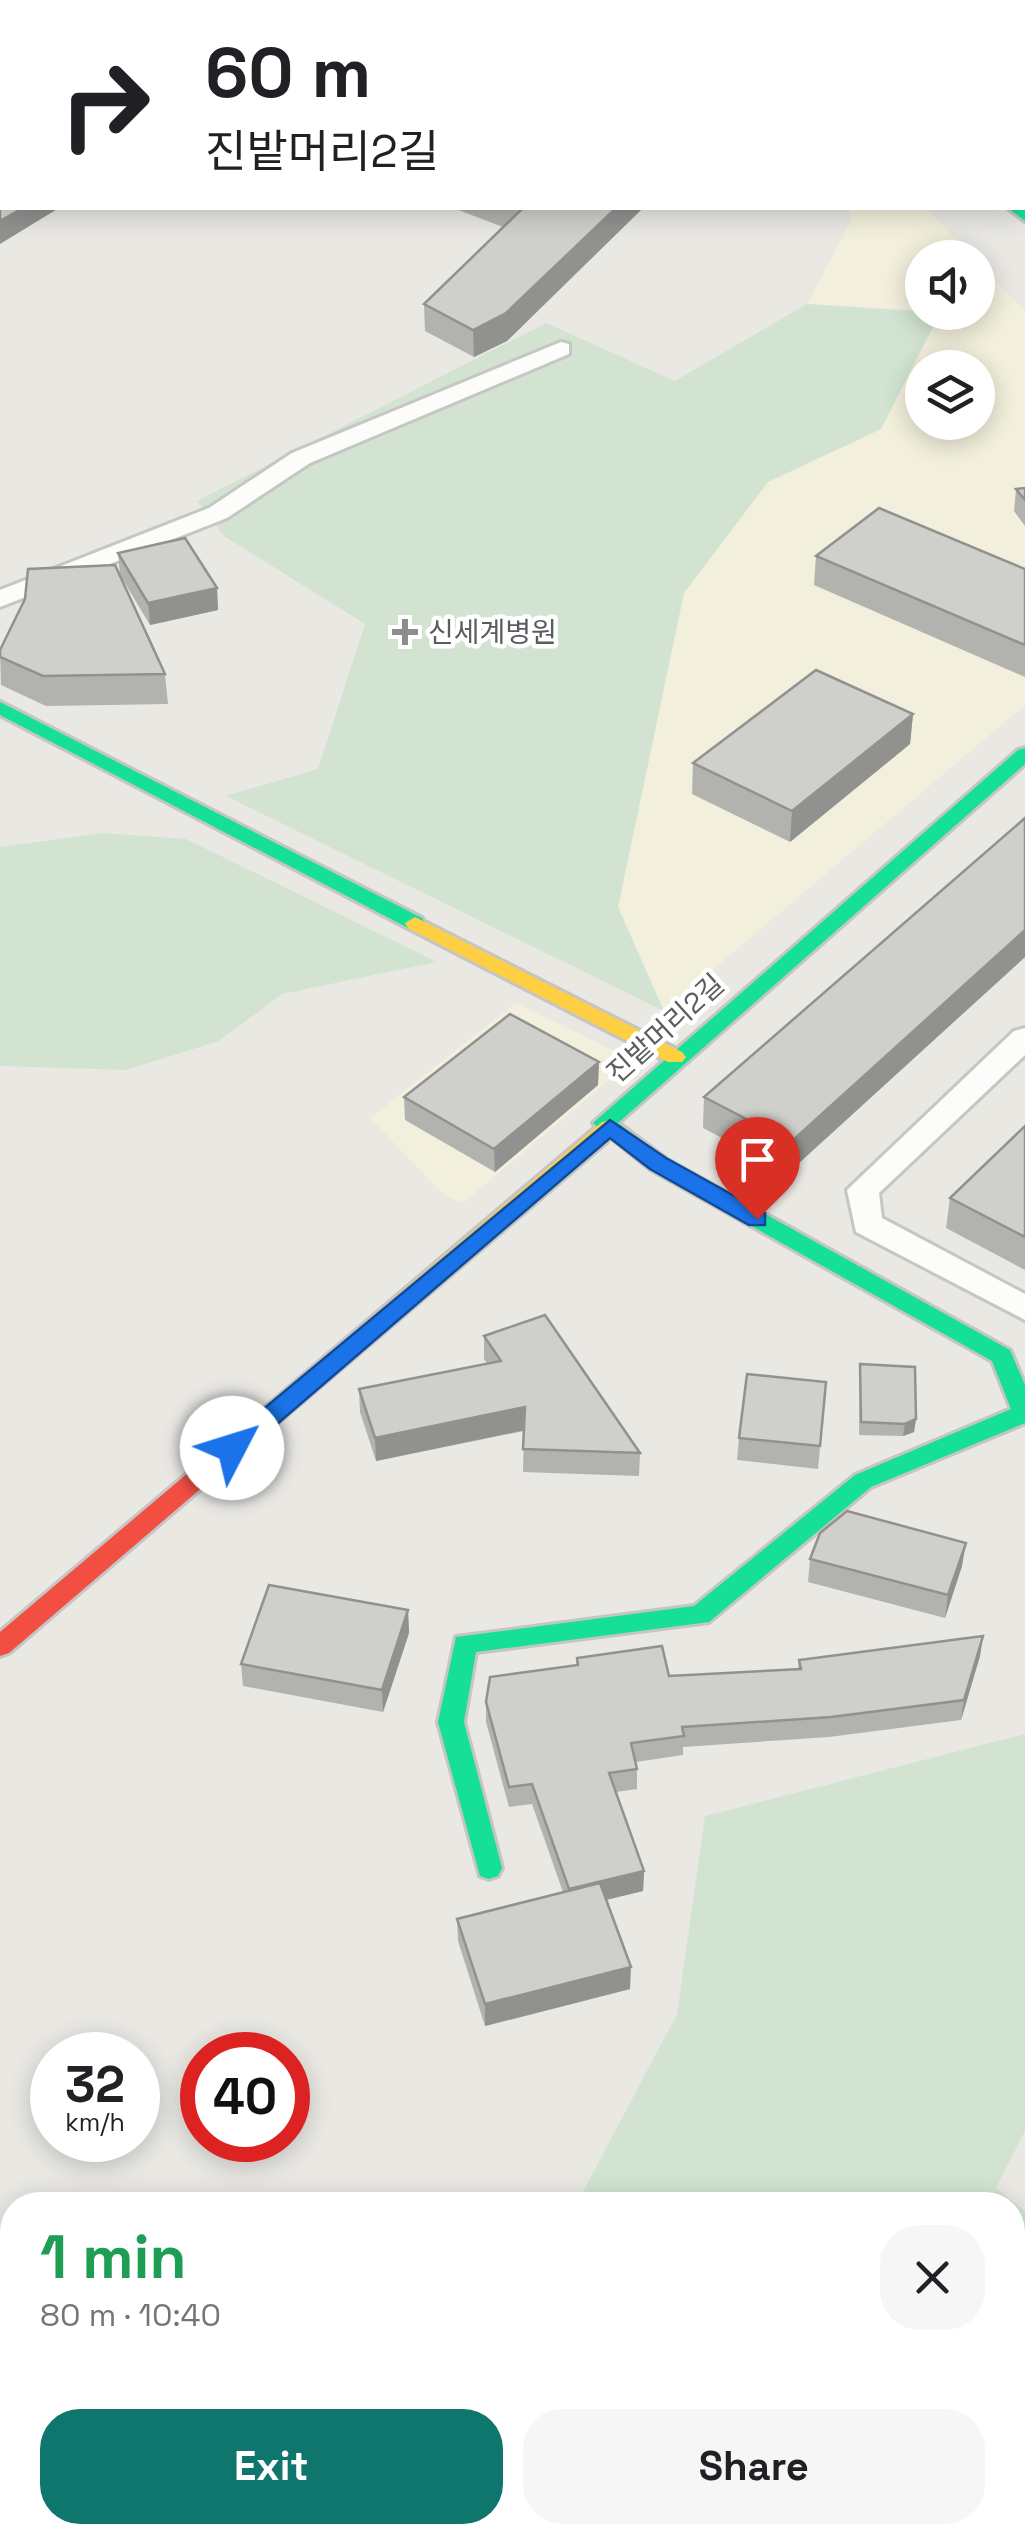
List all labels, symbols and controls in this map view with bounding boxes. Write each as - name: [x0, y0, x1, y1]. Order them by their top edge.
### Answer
- text: 60 m: [205, 28, 371, 117]
- icon: right: [40, 40, 170, 170]
- text: 진밭머리2길: [205, 123, 439, 180]
- map controls: [905, 240, 995, 440]
- button: sound: [905, 240, 995, 330]
- button: layers: [905, 350, 995, 440]
- place label: 신세계병원: [428, 614, 557, 650]
- marker: 신세계병원: [392, 619, 418, 645]
- street label: 진밭머리2길: [599, 966, 731, 1090]
- pin: [715, 1117, 800, 1220]
- icon: arrive: [730, 1132, 785, 1187]
- position arrow: [180, 1396, 284, 1500]
- speed limit sign: 40: [180, 2032, 310, 2162]
- text: 32: [65, 2053, 125, 2117]
- text: km/h: [65, 2106, 125, 2138]
- text: 1 min: [40, 2219, 187, 2296]
- button: close: [880, 2225, 985, 2330]
- text: 80 m · 10:40: [40, 2295, 221, 2335]
- button: Exit: [40, 2409, 503, 2524]
- button: Share: [523, 2409, 985, 2524]

